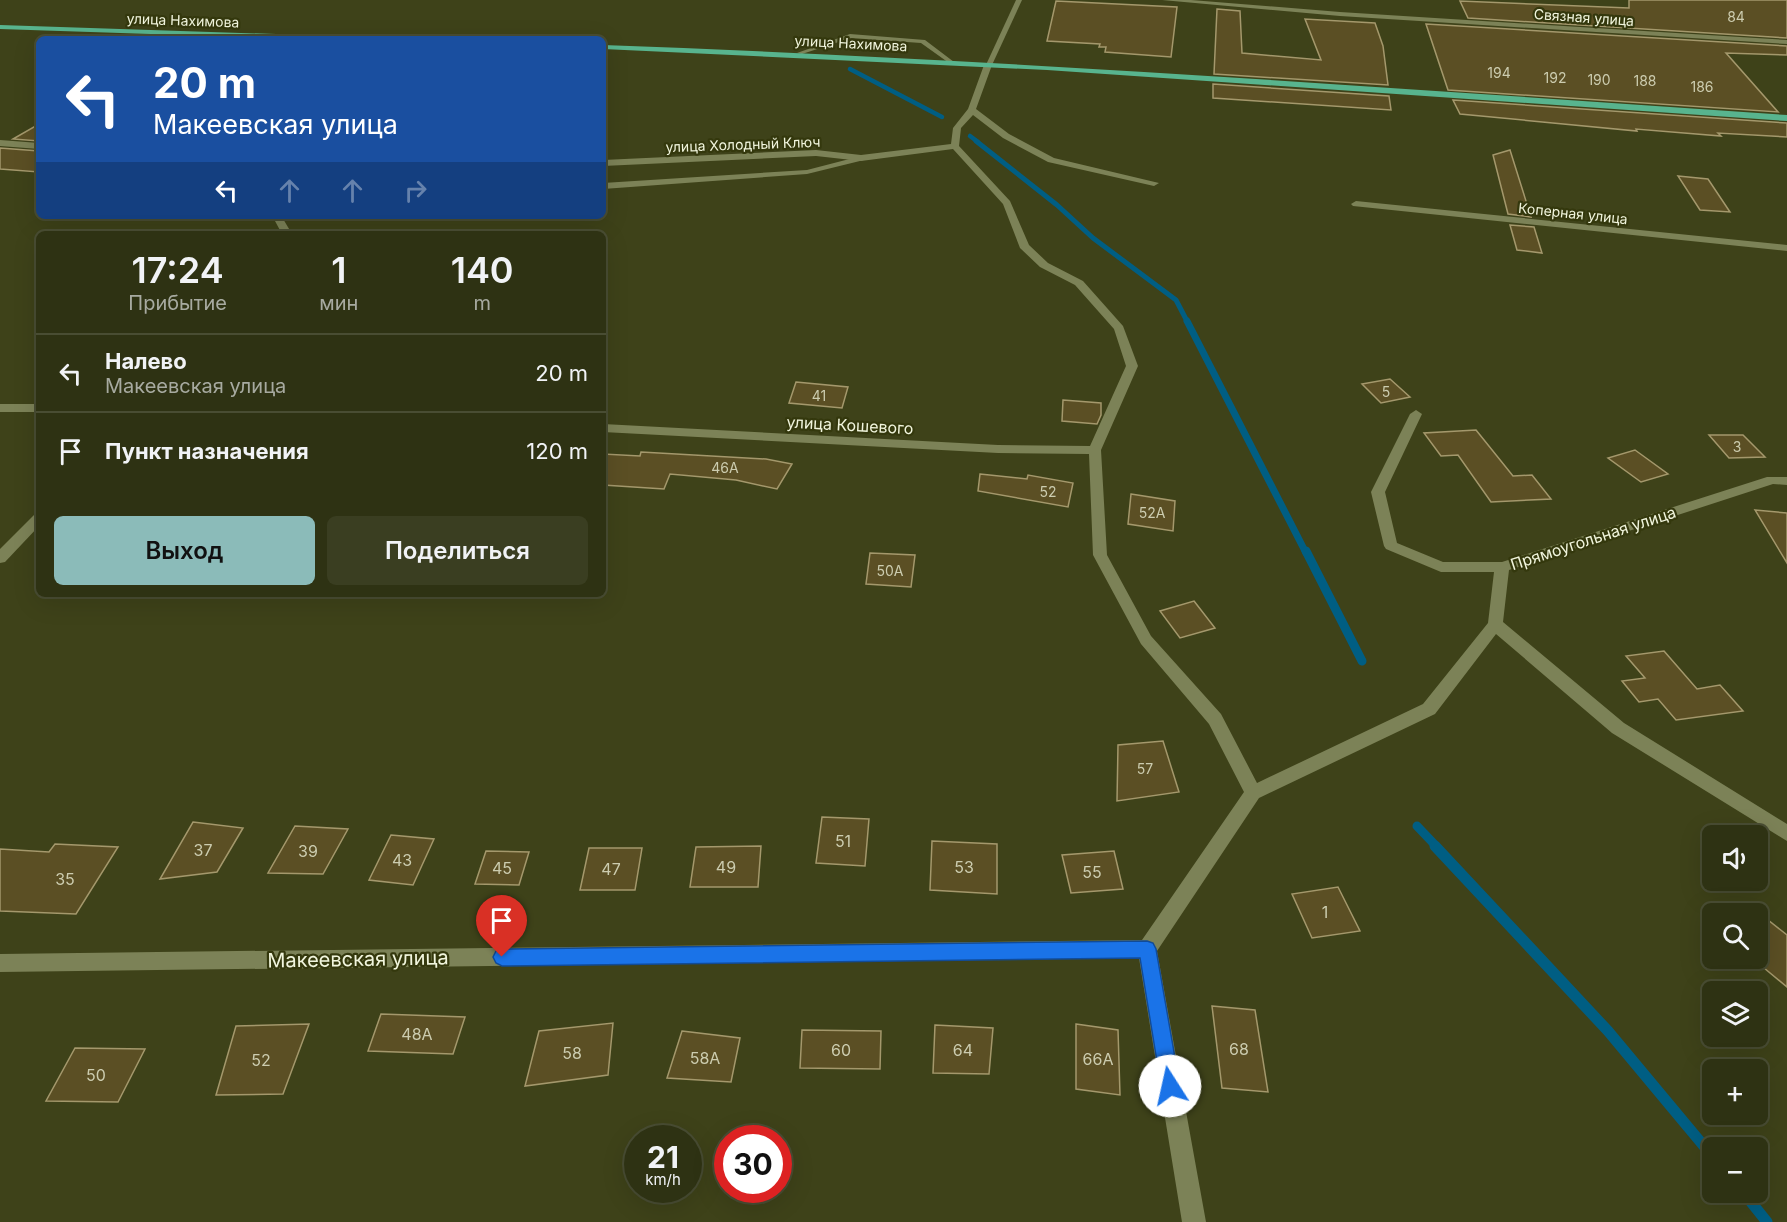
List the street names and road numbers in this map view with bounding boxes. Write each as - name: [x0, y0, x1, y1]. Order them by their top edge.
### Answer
- street label: Связная улица: [1533, 5, 1635, 29]
- street label: улица Нахимова: [126, 10, 240, 30]
- street label: улица Нахимова: [794, 32, 908, 54]
- street label: улица Холодный Ключ: [665, 133, 821, 155]
- street label: Коперная улица: [1517, 199, 1629, 227]
- street label: улица Кошевого: [786, 412, 914, 438]
- street label: Прямоугольная улица: [1508, 502, 1678, 574]
- street label: Макеевская улица: [267, 945, 449, 973]

